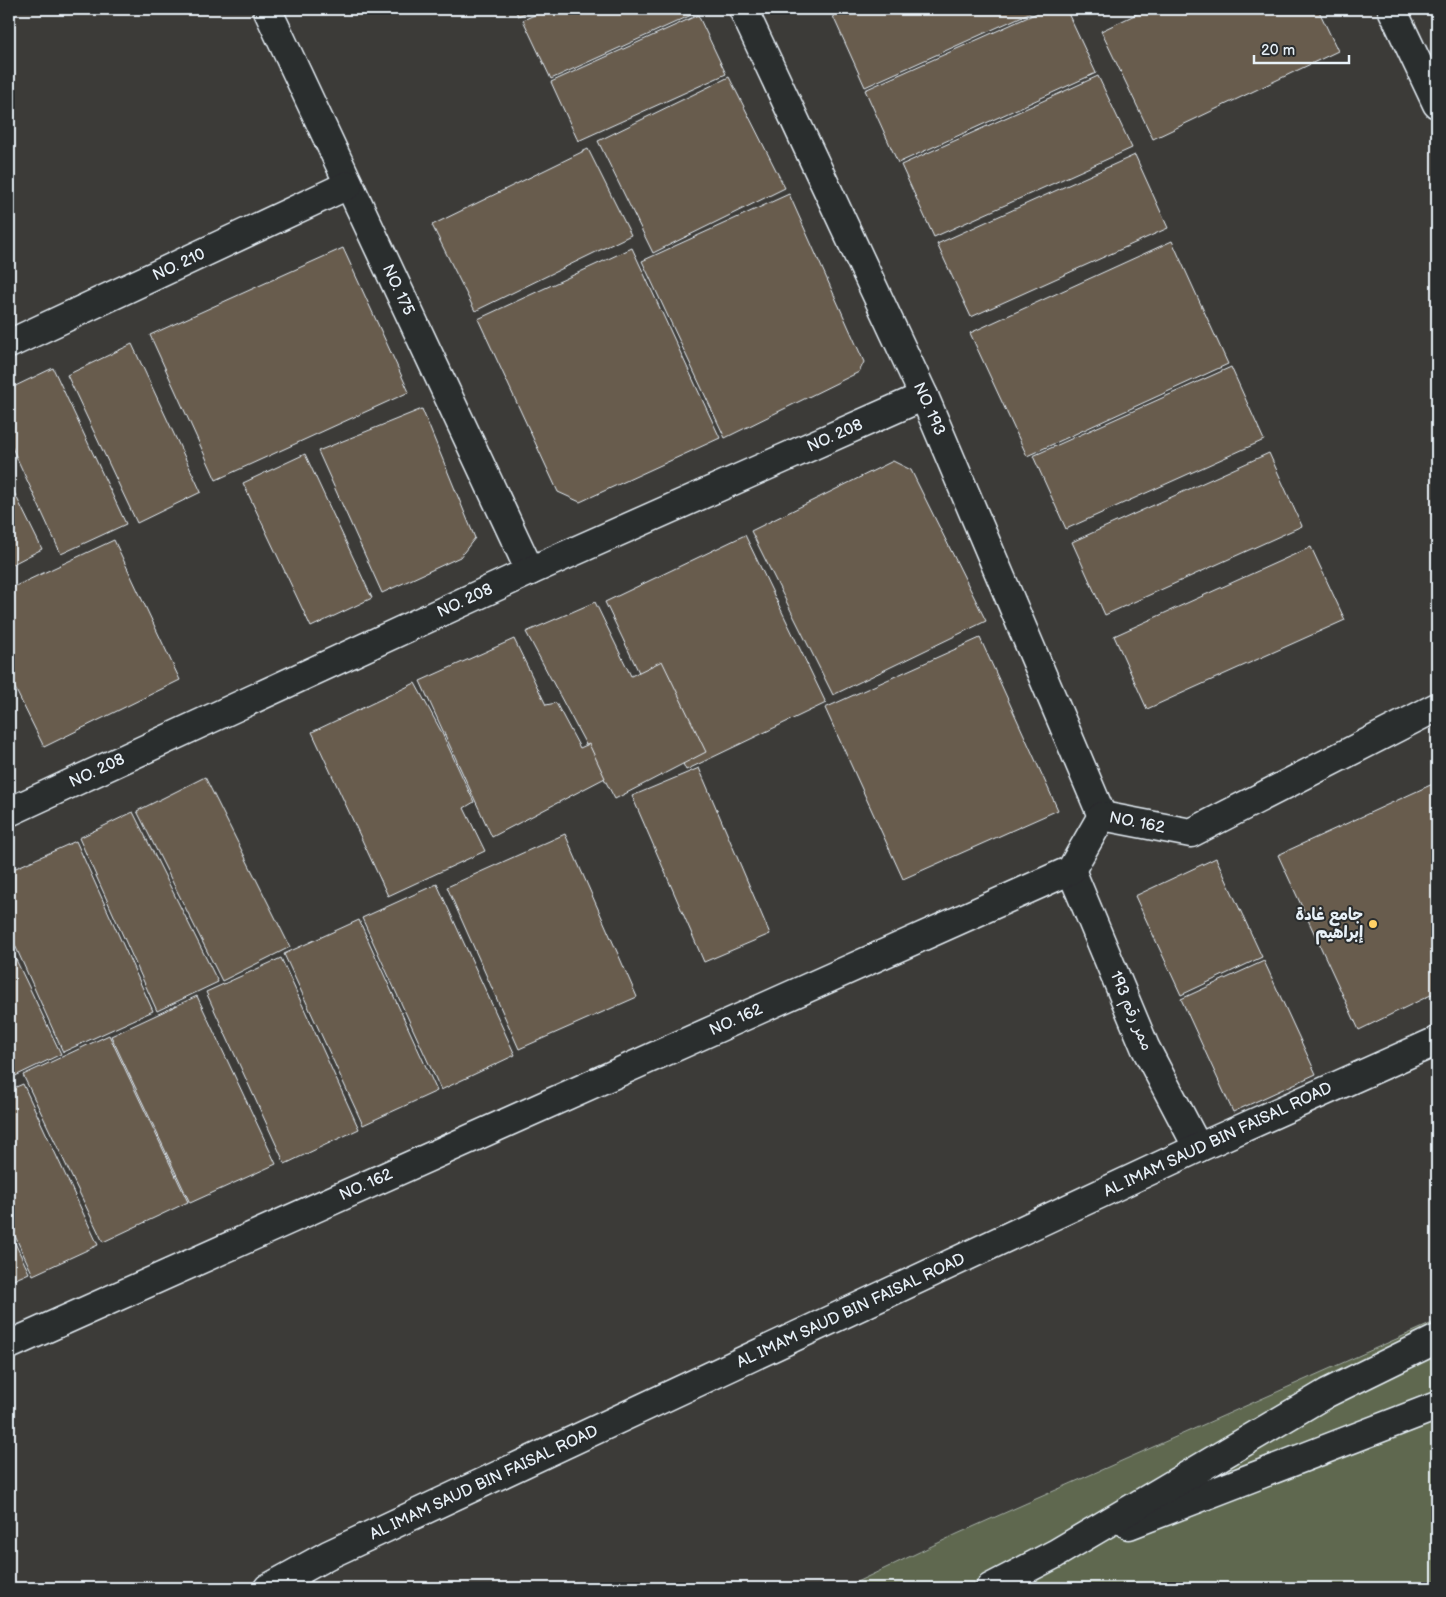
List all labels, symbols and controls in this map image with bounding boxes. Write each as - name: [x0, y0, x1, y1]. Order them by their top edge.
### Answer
- scale bar: [1254, 32, 1348, 64]
- text: 20 m: [1261, 41, 1295, 60]
- street label: NO. 210: [150, 245, 208, 285]
- street label: NO. 175: [378, 262, 418, 318]
- street label: NO. 193: [909, 380, 949, 439]
- street label: NO. 208: [804, 415, 866, 457]
- street label: NO. 208: [434, 580, 496, 622]
- street label: NO. 208: [66, 750, 128, 792]
- street label: NO. 162: [1108, 808, 1167, 838]
- place label: جامع غادة إبراهيم: [1296, 906, 1363, 945]
- marker: جامع غادة إبراهيم: [1367, 918, 1379, 930]
- street label: ممر رقم 193: [1104, 968, 1156, 1055]
- street label: NO. 162: [706, 1000, 766, 1040]
- street label: AL IMAM SAUD BIN FAISAL ROAD: [1101, 1079, 1335, 1201]
- street label: NO. 162: [336, 1165, 396, 1205]
- street label: AL IMAM SAUD BIN FAISAL ROAD: [734, 1250, 968, 1372]
- street label: AL IMAM SAUD BIN FAISAL ROAD: [367, 1422, 601, 1544]

